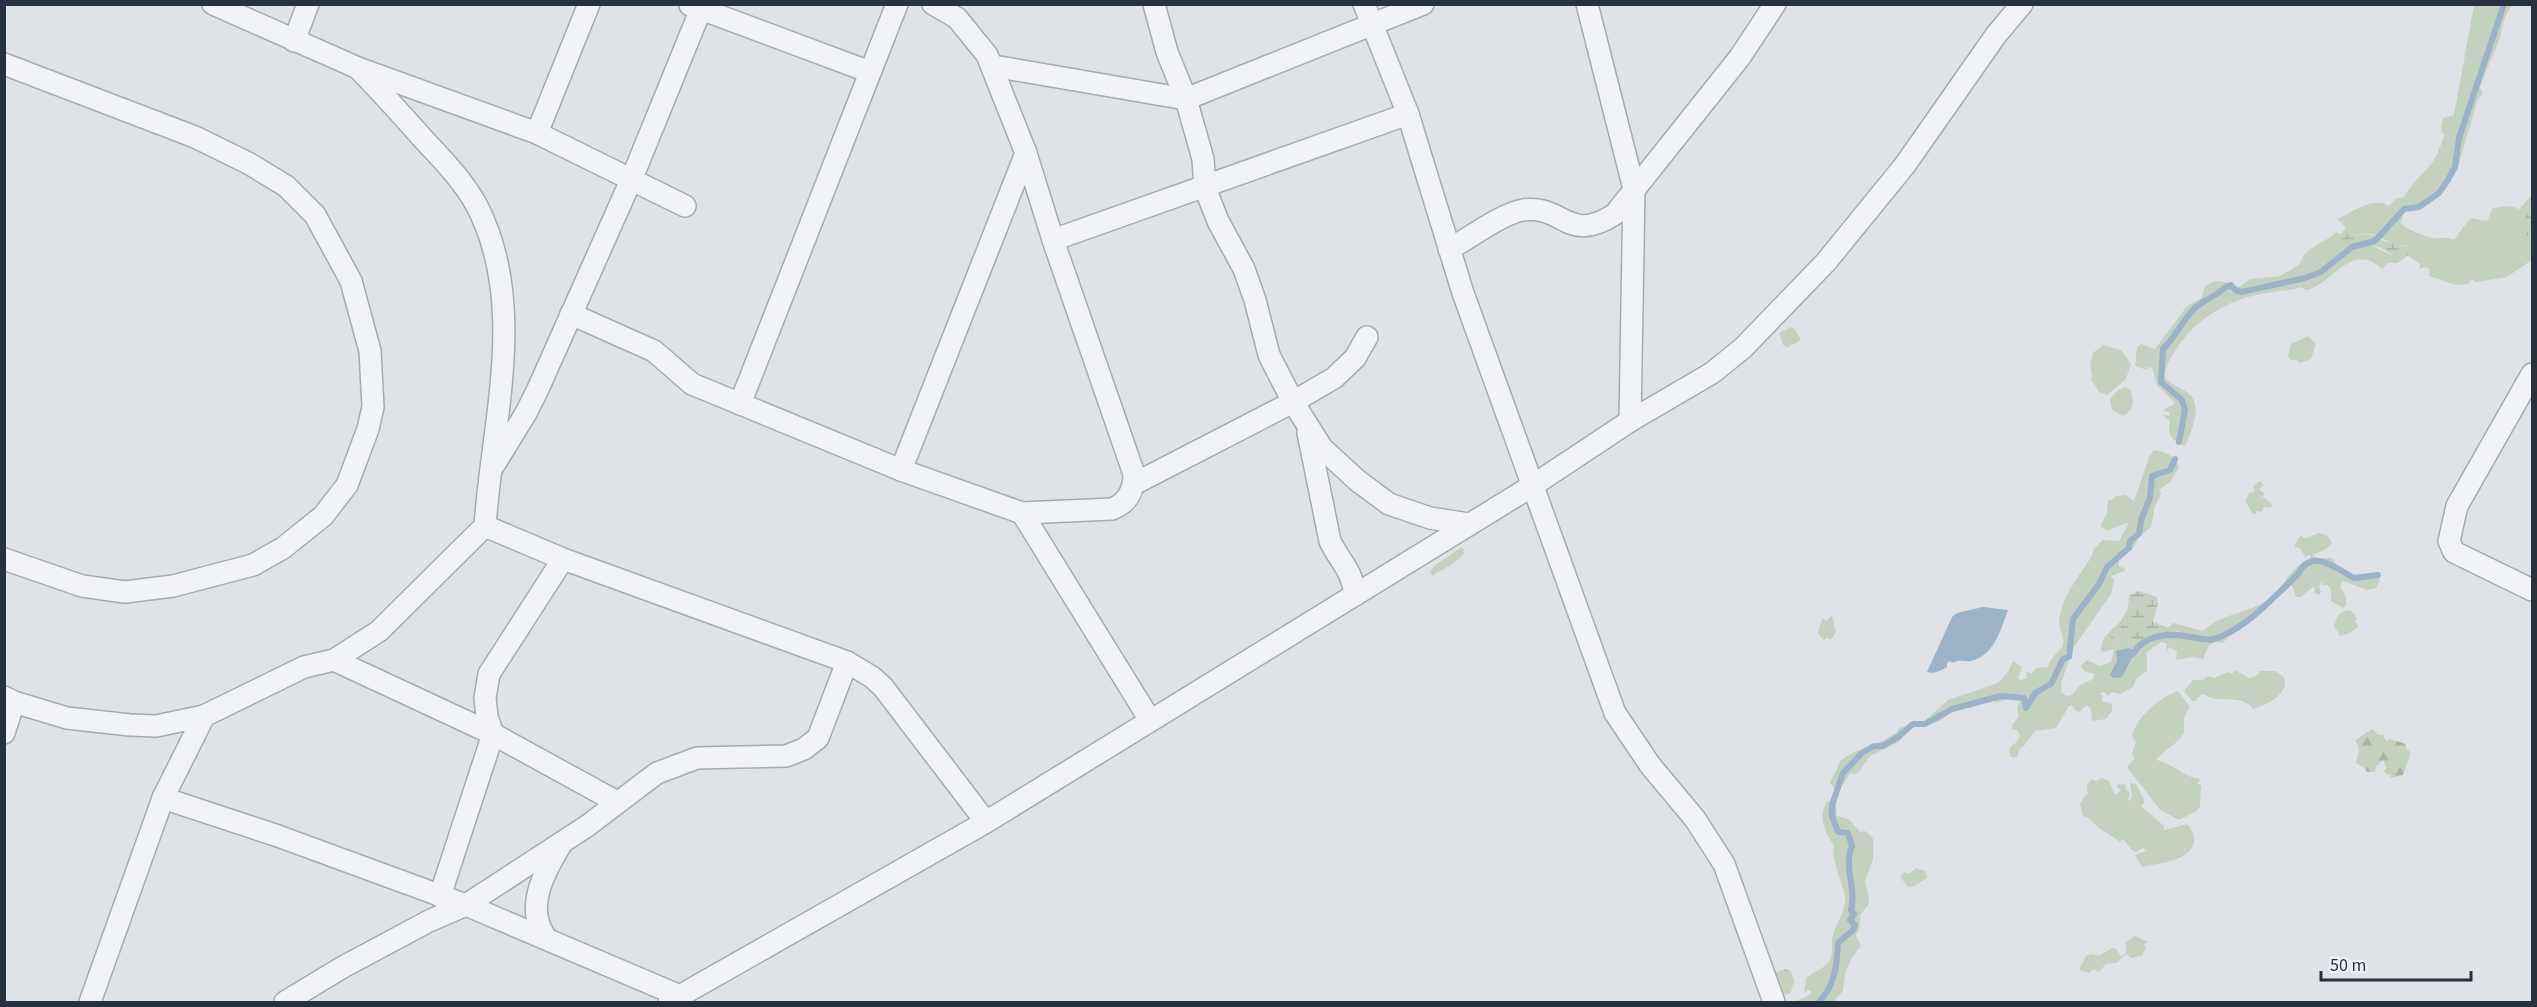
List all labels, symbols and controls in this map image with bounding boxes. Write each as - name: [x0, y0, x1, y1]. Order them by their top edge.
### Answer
- scale bar: [2321, 944, 2471, 982]
- text: 50 m: [2330, 953, 2366, 978]

